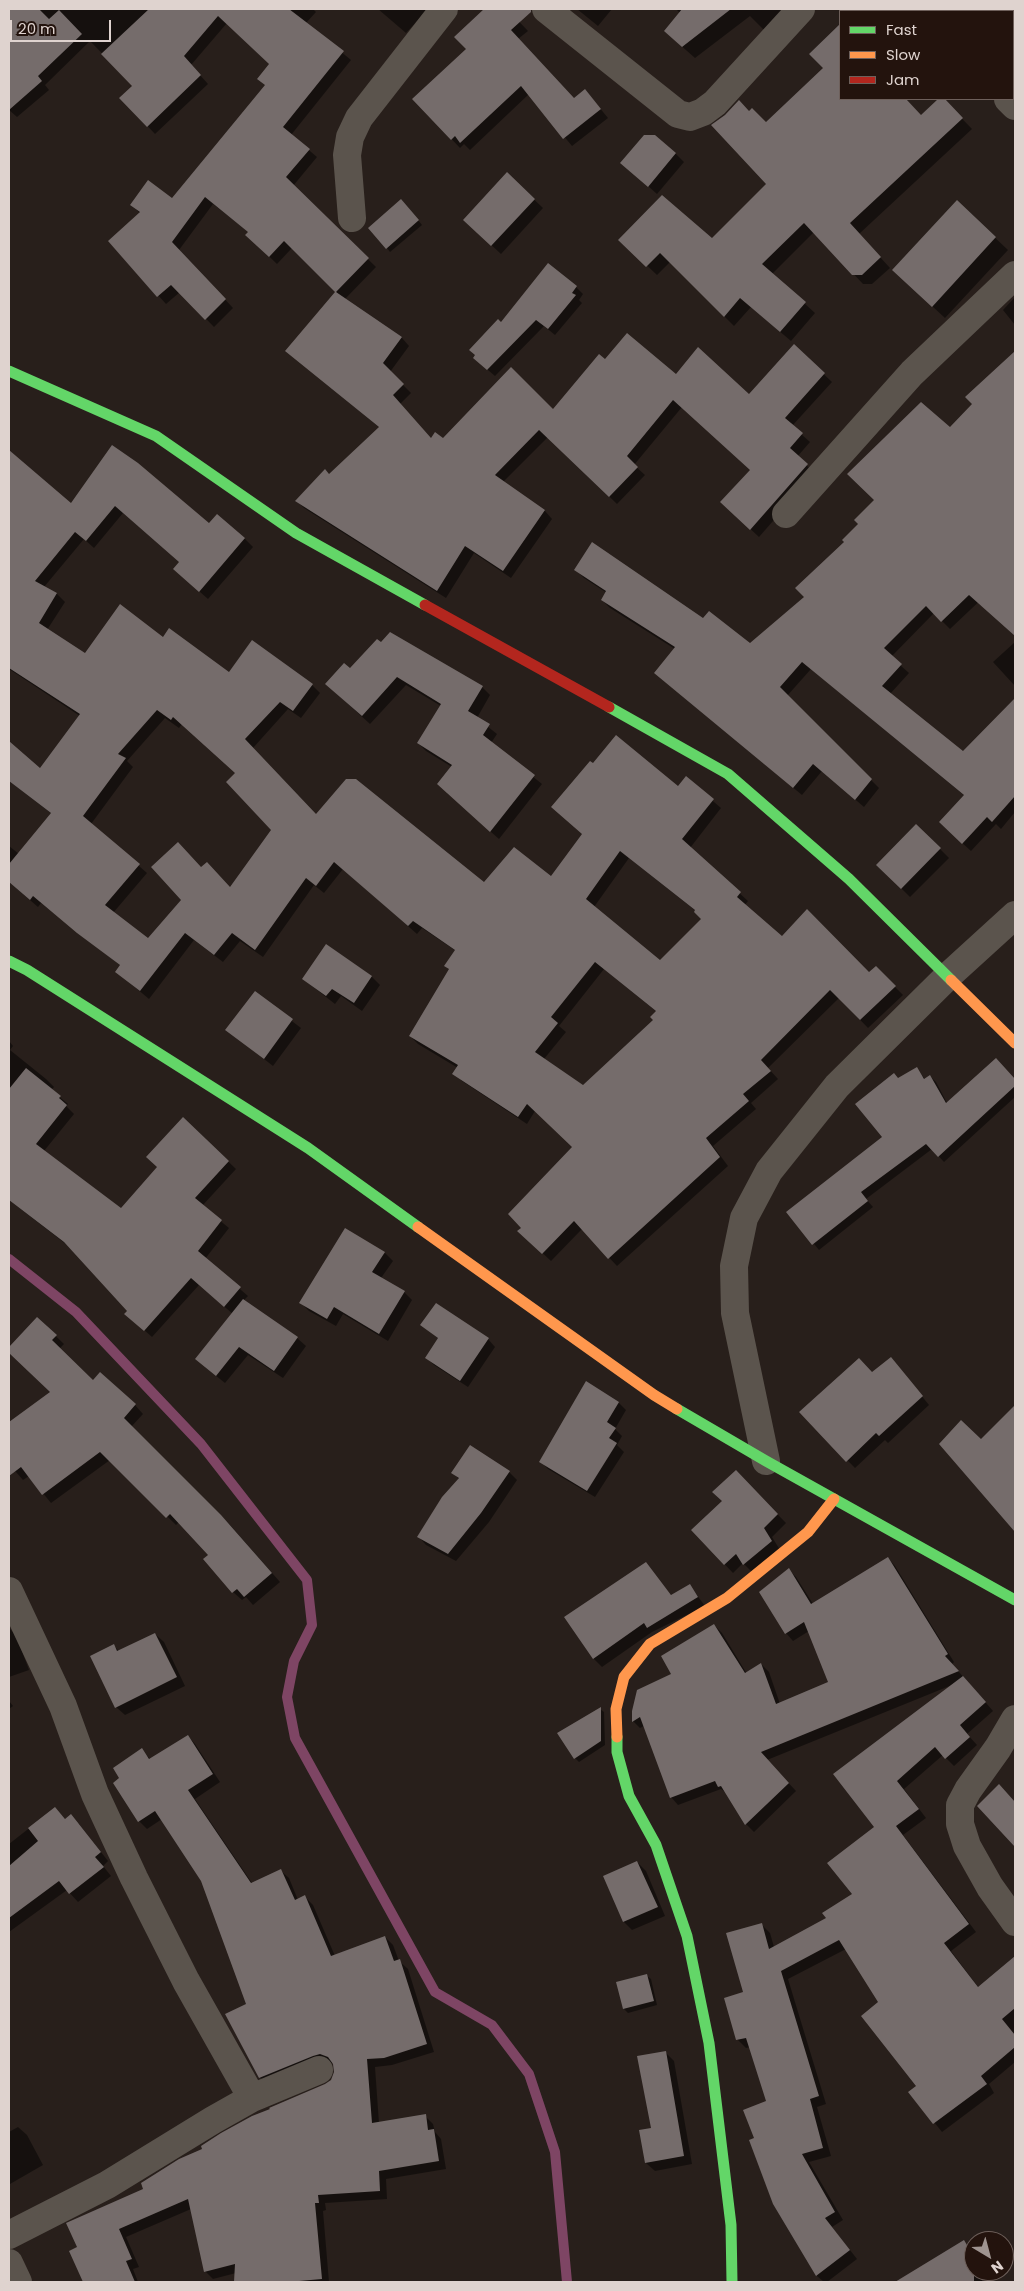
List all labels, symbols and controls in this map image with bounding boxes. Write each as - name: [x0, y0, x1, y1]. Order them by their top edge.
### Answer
- scale bar: [12, 10, 114, 42]
- legend: [839, 10, 1014, 100]
- text: 20 m: [18, 18, 56, 39]
- text: Fast: [886, 19, 917, 40]
- text: Slow: [886, 44, 920, 65]
- text: Jam: [886, 69, 920, 90]
- north arrow: [964, 2231, 1014, 2281]
- text: N: [987, 2256, 1008, 2278]

